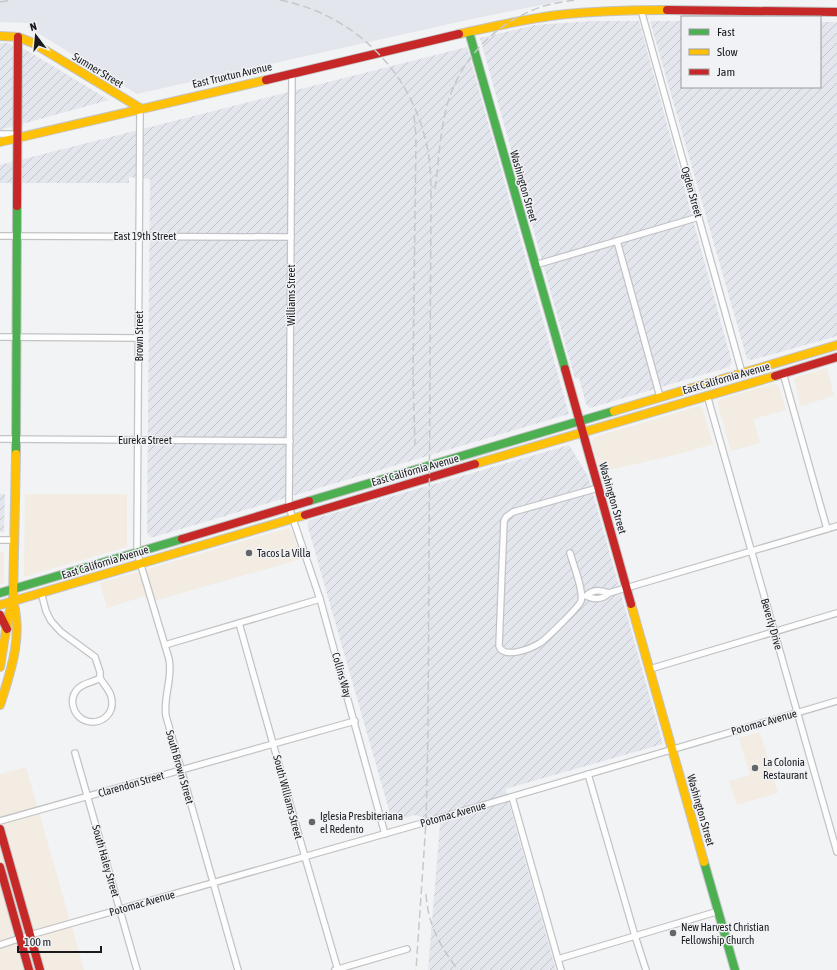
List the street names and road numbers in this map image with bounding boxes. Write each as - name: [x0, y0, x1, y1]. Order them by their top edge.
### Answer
- street label: Sumner Street: [70, 50, 126, 90]
- street label: East Truxtun Avenue: [191, 60, 273, 90]
- street label: Washington Street: [508, 149, 540, 223]
- street label: Ogden Street: [679, 165, 705, 219]
- street label: East 19th Street: [114, 230, 176, 242]
- street label: Williams Street: [285, 264, 297, 326]
- street label: Brown Street: [133, 310, 145, 362]
- street label: East California Avenue: [681, 360, 771, 396]
- street label: Eureka Street: [118, 434, 172, 446]
- street label: East California Avenue: [370, 452, 460, 488]
- street label: Washington Street: [597, 461, 629, 535]
- street label: East California Avenue: [60, 543, 150, 581]
- street label: Beverly Drive: [759, 597, 785, 651]
- street label: Collins Way: [330, 651, 354, 699]
- street label: Potomac Avenue: [730, 707, 798, 737]
- street label: South Brown Street: [164, 729, 196, 805]
- street label: South Williams Street: [271, 754, 305, 840]
- street label: Clarendon Street: [97, 769, 165, 799]
- street label: Washington Street: [685, 773, 717, 847]
- street label: Potomac Avenue: [419, 799, 487, 829]
- street label: South Haley Street: [90, 824, 122, 898]
- street label: Potomac Avenue: [108, 888, 176, 918]

